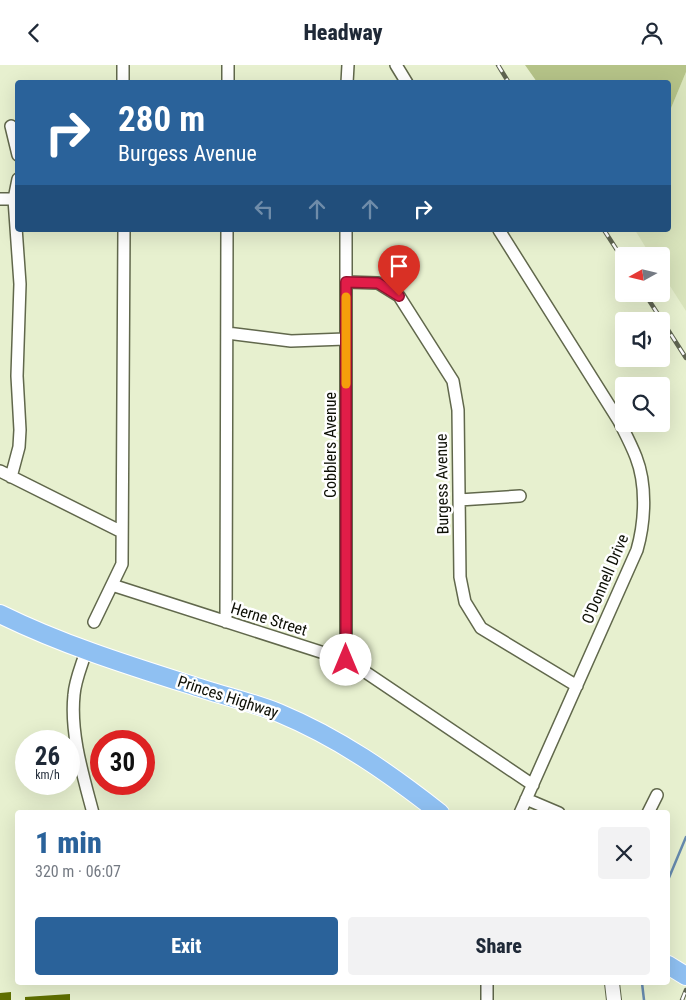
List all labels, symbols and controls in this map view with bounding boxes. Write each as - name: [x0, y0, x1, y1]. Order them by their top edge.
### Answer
- icon: back: [20, 19, 48, 47]
- icon: person: [638, 19, 666, 47]
- text: Headway: [303, 20, 383, 45]
- text: 280 m: [118, 99, 205, 140]
- icon: right: [35, 100, 100, 165]
- text: Burgess Avenue: [118, 141, 257, 166]
- icon: left: [250, 195, 278, 223]
- icon: ahead: [303, 195, 331, 223]
- icon: ahead: [356, 195, 384, 223]
- icon: right: [409, 195, 437, 223]
- pin: [378, 245, 420, 296]
- north arrow: [615, 247, 670, 303]
- map controls: [615, 247, 670, 432]
- icon: arrive: [385, 252, 413, 280]
- button: sound: [615, 312, 670, 367]
- button: search: [615, 377, 670, 432]
- street label: Cobblers Avenue: [321, 392, 340, 498]
- street label: Burgess Avenue: [432, 433, 452, 535]
- street label: O'Donnell Drive: [578, 531, 632, 627]
- street label: Herne Street: [229, 598, 310, 640]
- position arrow: [319, 633, 371, 685]
- street label: Princes Highway: [175, 672, 281, 722]
- speed limit sign: 30: [90, 730, 155, 795]
- text: 26: [35, 742, 60, 771]
- text: km/h: [35, 768, 60, 782]
- text: 1 min: [35, 825, 102, 860]
- button: close: [598, 827, 650, 879]
- text: 320 m · 06:07: [35, 862, 121, 881]
- button: Exit: [35, 917, 338, 975]
- button: Share: [348, 917, 650, 975]

